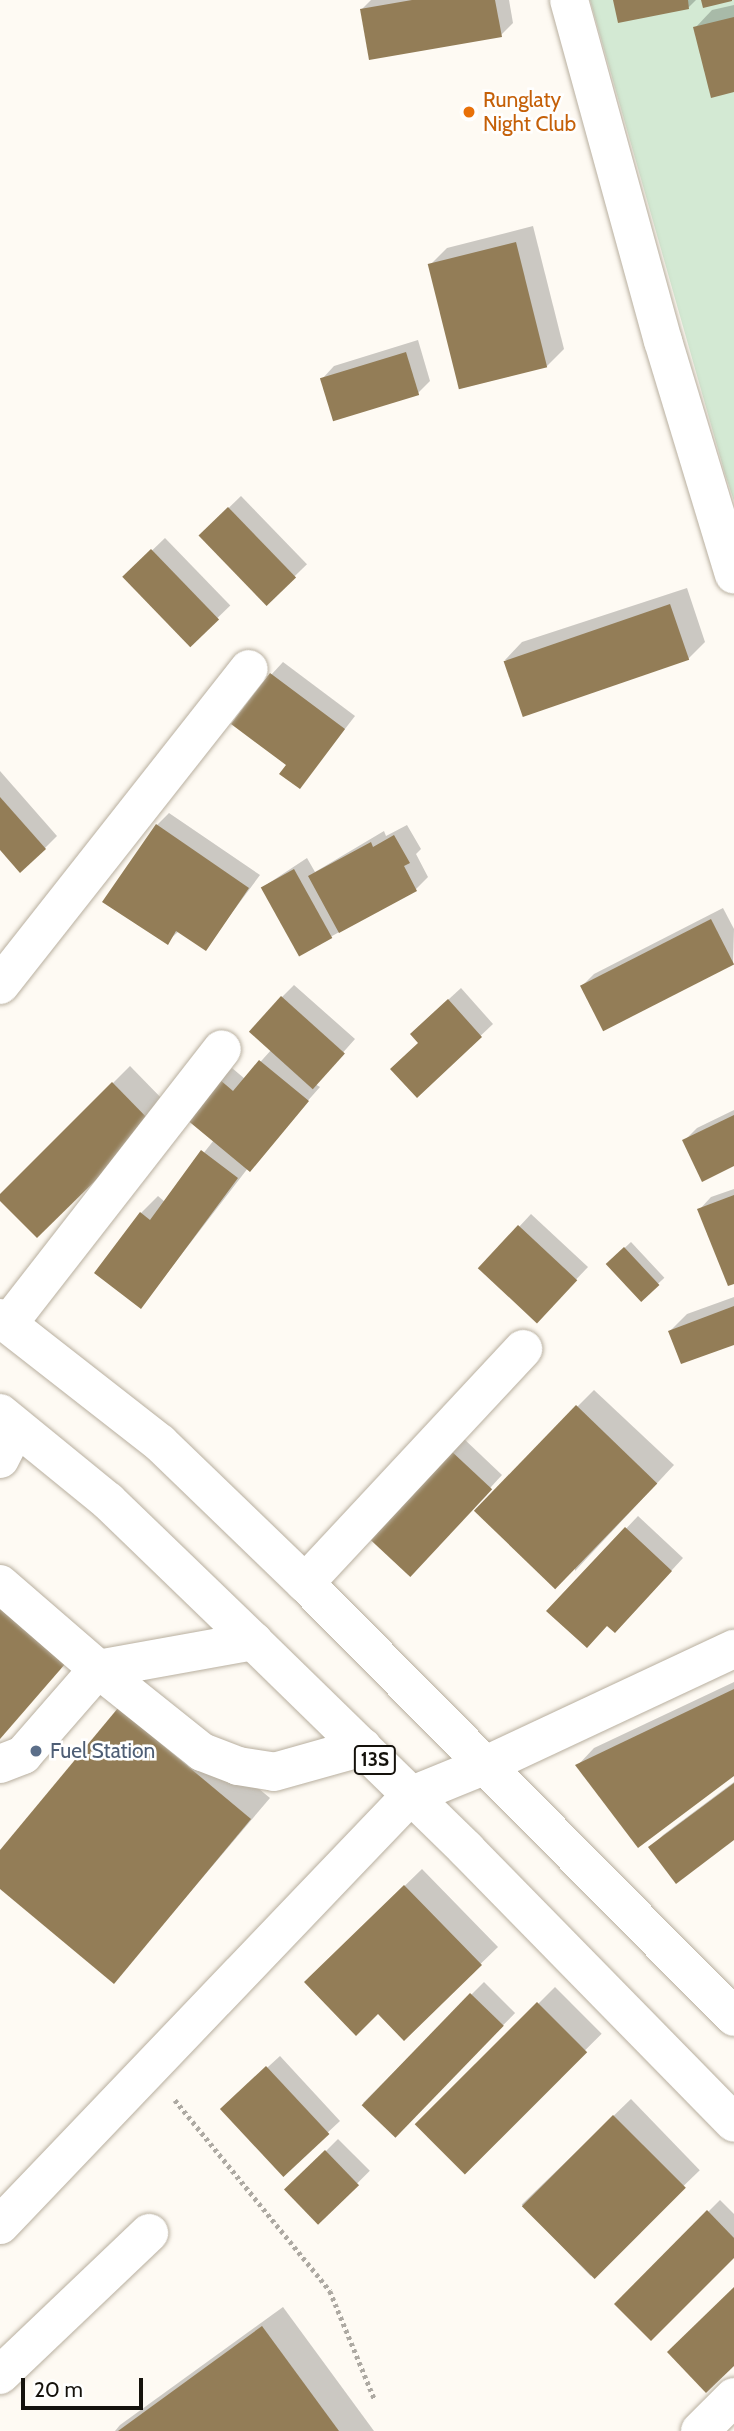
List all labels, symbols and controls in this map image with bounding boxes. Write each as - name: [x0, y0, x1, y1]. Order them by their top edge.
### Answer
- place label: Runglaty Night Club: [483, 87, 576, 137]
- marker: Runglaty Night Club: [461, 104, 477, 120]
- place label: Fuel Station: [50, 1738, 155, 1764]
- marker: Fuel Station: [28, 1743, 44, 1759]
- road number: 13S: [352, 1744, 398, 1776]
- scale bar: [24, 2364, 147, 2408]
- text: 20 m: [34, 2377, 83, 2402]

